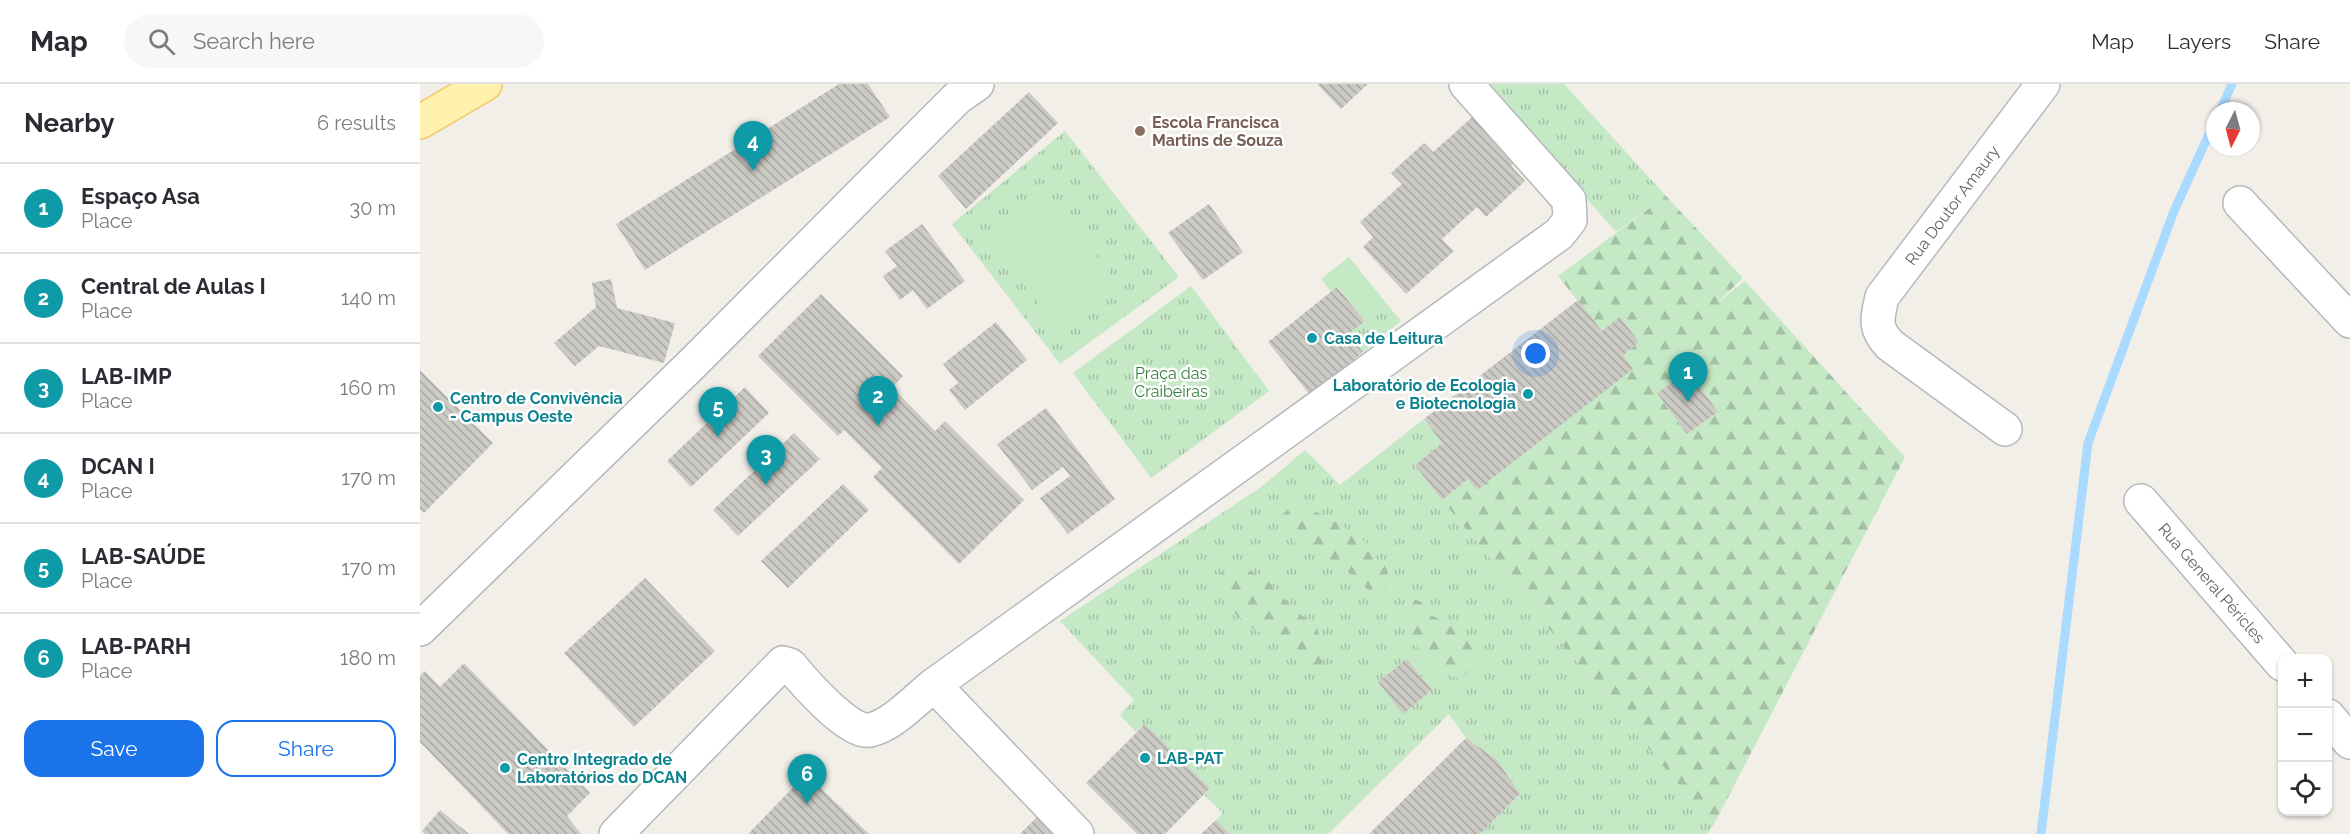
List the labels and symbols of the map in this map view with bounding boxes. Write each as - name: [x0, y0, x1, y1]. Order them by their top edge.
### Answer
- north arrow: [2206, 102, 2260, 156]
- place label: Escola Francisca Martins de Souza: [1152, 113, 1283, 150]
- pin: 4: [734, 122, 772, 171]
- marker: Escola Francisca Martins de Souza: [1133, 124, 1147, 138]
- street label: Rua Doutor Amaury: [1901, 142, 2004, 269]
- place label: Casa de Leitura: [1324, 329, 1443, 348]
- marker: Casa de Leitura: [1305, 331, 1319, 345]
- your location: [1521, 339, 1550, 368]
- pin: 1: [1668, 352, 1708, 402]
- park label: Praça das Craibeiras: [1134, 364, 1208, 401]
- pin: 2: [858, 376, 898, 426]
- place label: Laboratório de Ecologia e Biotecnologia: [1333, 376, 1516, 413]
- marker: Laboratório de Ecologia e Biotecnologia: [1521, 387, 1535, 401]
- pin: 5: [698, 388, 738, 437]
- place label: Centro de Convivência - Campus Oeste: [450, 389, 623, 426]
- marker: Centro de Convivência - Campus Oeste: [431, 400, 445, 414]
- pin: 3: [746, 436, 786, 485]
- street label: Rua General Péricles: [2154, 519, 2269, 647]
- place label: LAB-PAT: [1157, 749, 1224, 768]
- place label: Centro Integrado de Laboratórios do DCAN: [517, 750, 687, 787]
- marker: LAB-PAT: [1138, 751, 1152, 765]
- pin: 6: [788, 754, 826, 804]
- marker: Centro Integrado de Laboratórios do DCAN: [498, 761, 512, 775]

